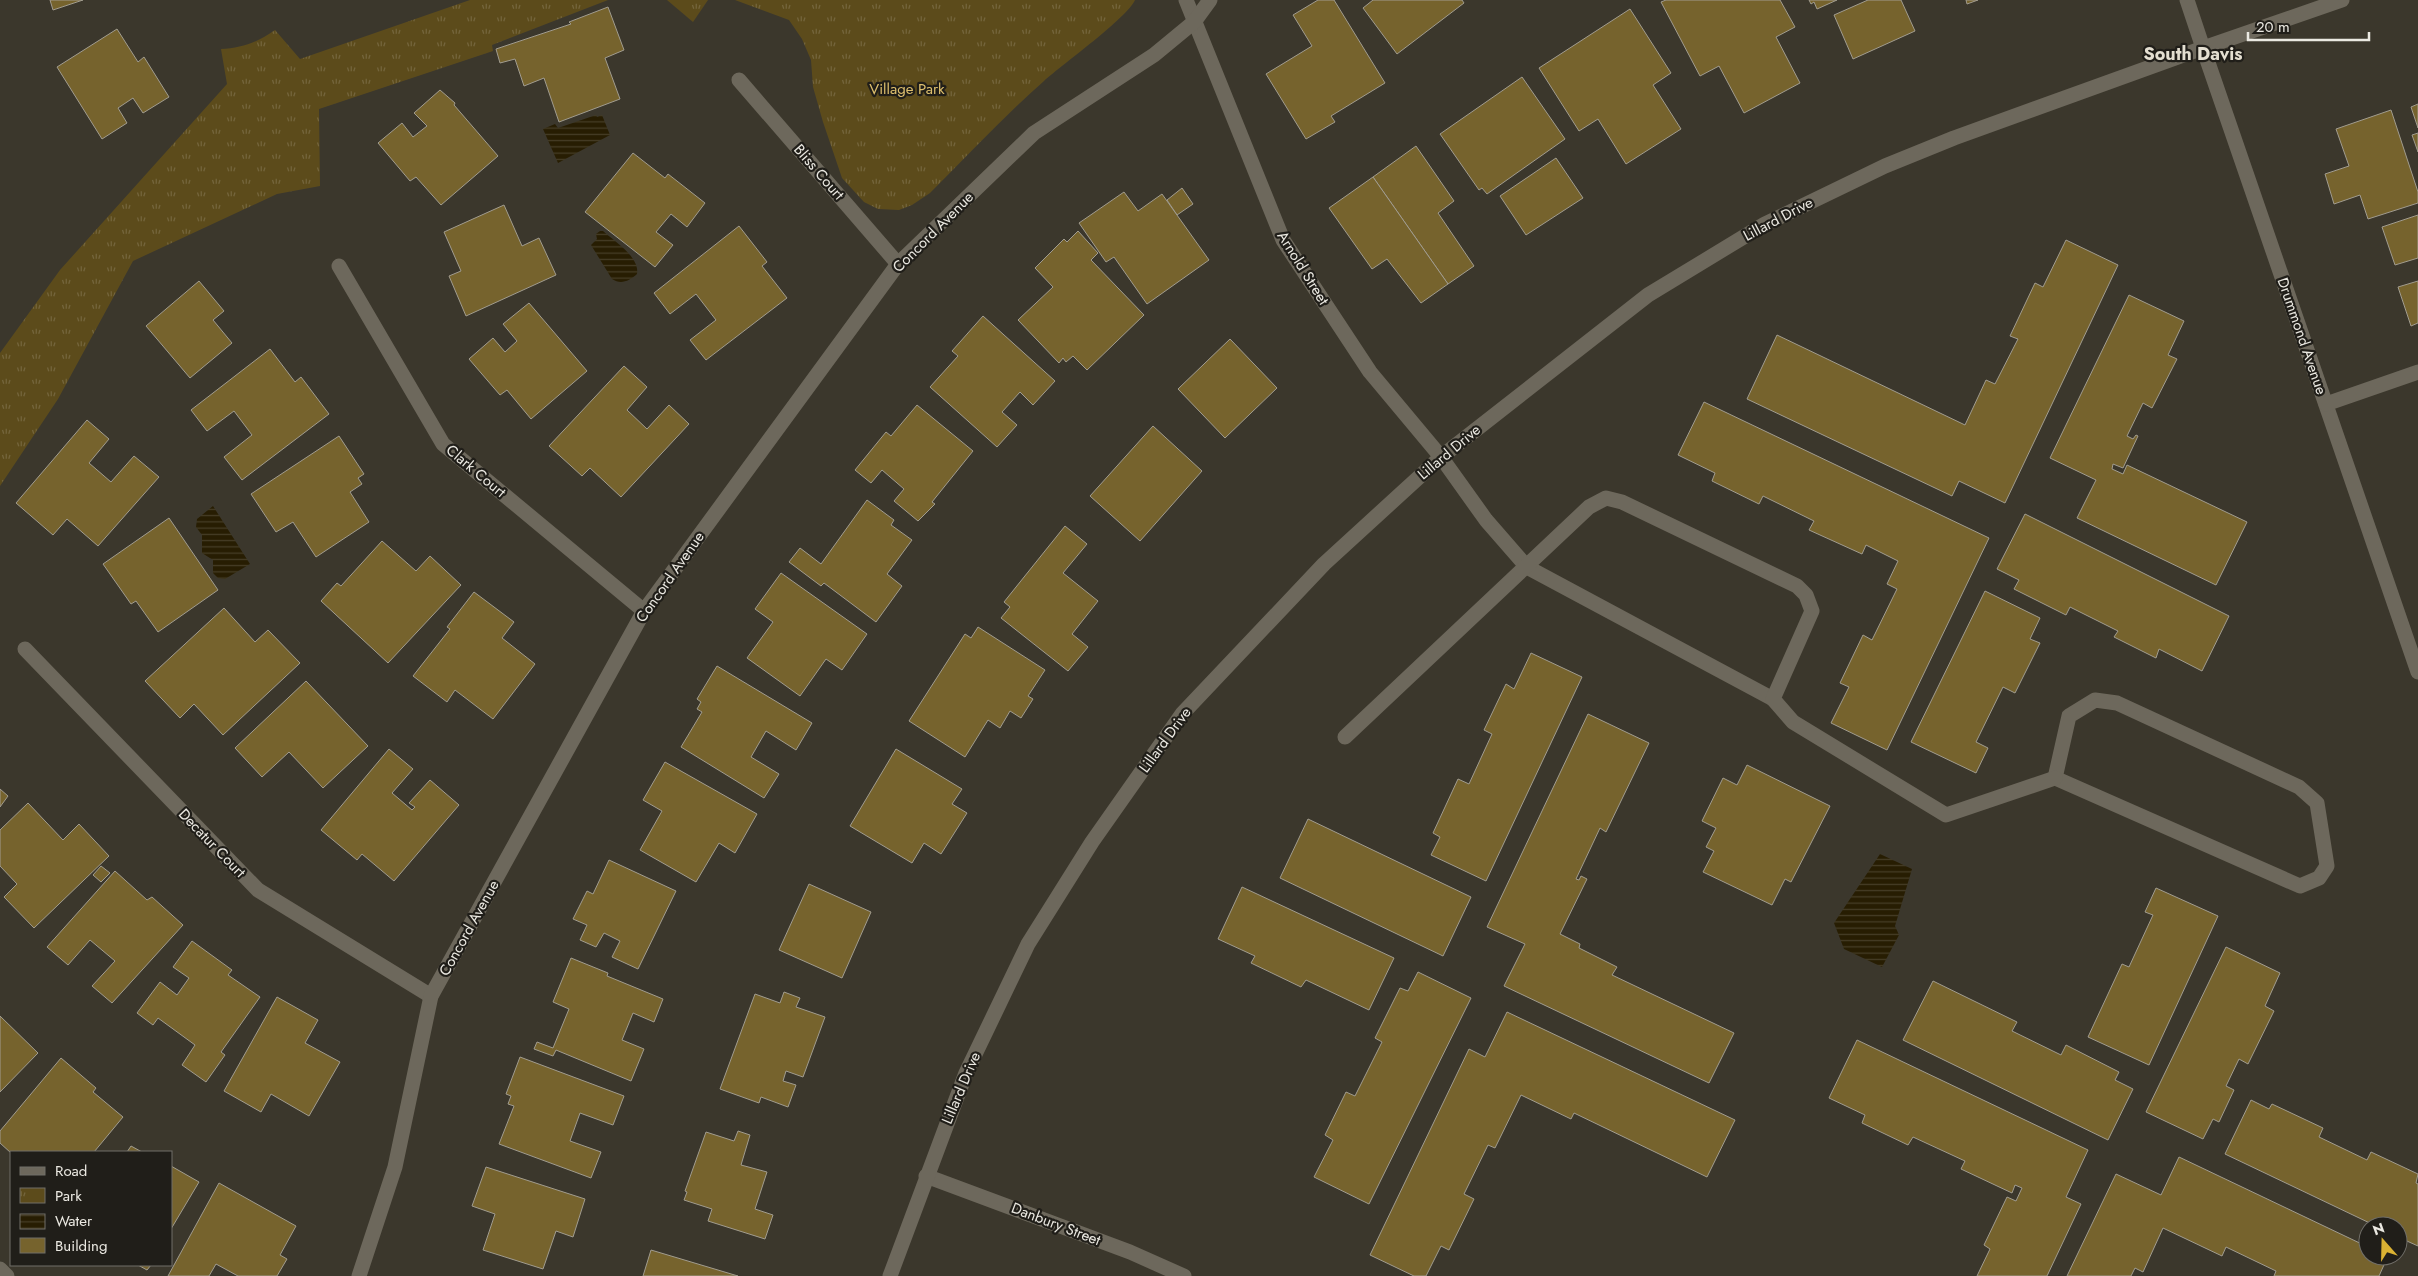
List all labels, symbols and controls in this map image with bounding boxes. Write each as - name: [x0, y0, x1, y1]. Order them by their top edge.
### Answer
- scale bar: [2248, 10, 2369, 42]
- text: 20 m: [2256, 16, 2290, 38]
- district label: South Davis: [2143, 41, 2243, 67]
- park label: Village Park: [869, 78, 945, 100]
- street label: Bliss Court: [789, 139, 850, 205]
- street label: Concord Avenue: [888, 186, 979, 277]
- street label: Lillard Drive: [1739, 191, 1817, 247]
- street label: Arnold Street: [1272, 227, 1335, 310]
- street label: Drummond Avenue: [2272, 275, 2332, 398]
- street label: Lillard Drive: [1413, 419, 1486, 485]
- street label: Clark Court: [441, 439, 511, 503]
- street label: Concord Avenue: [630, 527, 710, 627]
- street label: Lillard Drive: [1134, 702, 1196, 777]
- street label: Decatur Court: [173, 804, 251, 883]
- street label: Concord Avenue: [434, 876, 505, 980]
- street label: Lillard Drive: [936, 1048, 986, 1127]
- legend: [10, 1151, 172, 1266]
- text: Road: [55, 1160, 87, 1182]
- text: Park: [55, 1185, 82, 1207]
- street label: Danbury Street: [1008, 1197, 1104, 1251]
- text: Water: [55, 1210, 93, 1232]
- north arrow: [2358, 1216, 2408, 1266]
- text: N: [2370, 1217, 2387, 1240]
- text: Building: [55, 1235, 107, 1257]

